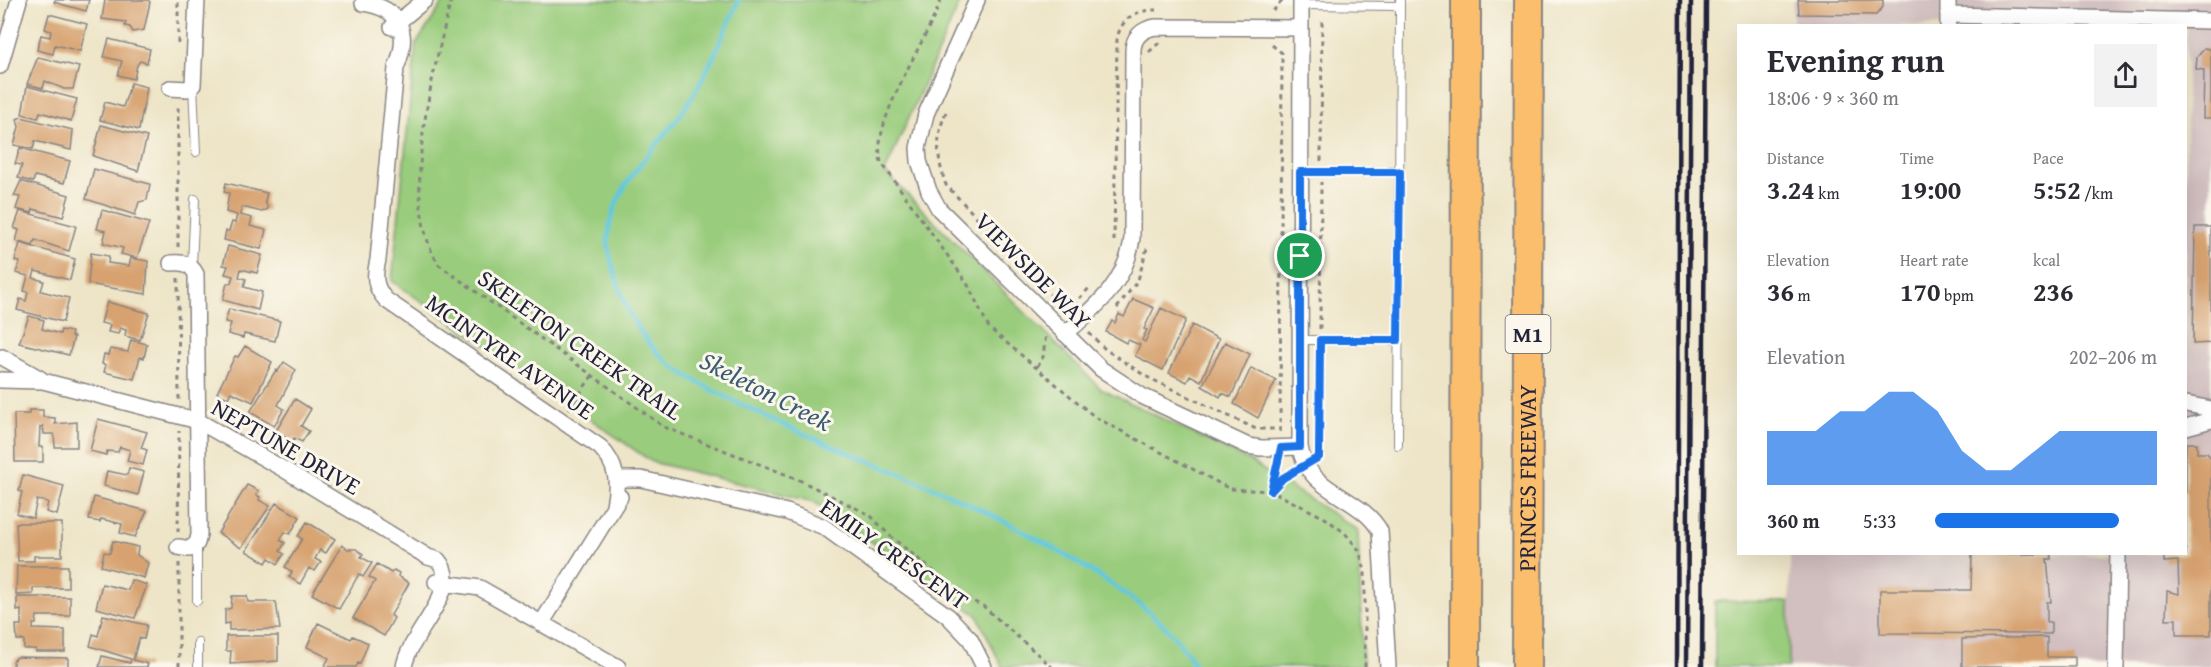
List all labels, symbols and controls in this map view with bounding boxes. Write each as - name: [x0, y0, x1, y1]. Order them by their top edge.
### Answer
- text: Evening run: [1767, 36, 1944, 84]
- button: share: [2094, 44, 2157, 107]
- text: 18:06 · 9 × 360 m: [1767, 83, 1899, 112]
- text: Distance: [1767, 146, 1824, 170]
- text: Time: [1900, 146, 1934, 170]
- text: Pace: [2033, 146, 2064, 170]
- text: 3.24: [1767, 170, 1815, 209]
- text: 19:00: [1900, 170, 1961, 209]
- text: 5:52: [2033, 170, 2081, 209]
- text: km: [1815, 181, 1839, 205]
- text: /km: [2081, 181, 2113, 205]
- street label: VIEWSIDE WAY: [967, 204, 1100, 337]
- pin: [1274, 230, 1325, 281]
- icon: arrive: [1283, 239, 1316, 272]
- text: Elevation: [1767, 248, 1830, 272]
- text: Heart rate: [1900, 248, 1969, 272]
- text: kcal: [2033, 248, 2060, 272]
- street label: SKELETON CREEK TRAIL: [471, 261, 690, 429]
- text: 36: [1767, 272, 1794, 311]
- text: 170: [1900, 272, 1940, 311]
- text: 236: [2033, 272, 2073, 311]
- text: m: [1794, 283, 1811, 307]
- text: bpm: [1940, 283, 1974, 307]
- street label: MCINTYRE AVENUE: [419, 285, 602, 428]
- road number: M1: [1506, 315, 1550, 353]
- water label: Skeleton Creek: [694, 341, 839, 440]
- text: Elevation: [1767, 342, 1845, 371]
- text: 202–206 m: [2069, 342, 2157, 371]
- street label: PRINCES FREEWAY: [1509, 384, 1545, 572]
- street label: NEPTUNE DRIVE: [205, 390, 367, 503]
- street label: EMILY CRESCENT: [813, 489, 976, 618]
- text: 360 m: [1767, 506, 1820, 535]
- text: 5:33: [1863, 506, 1897, 535]

